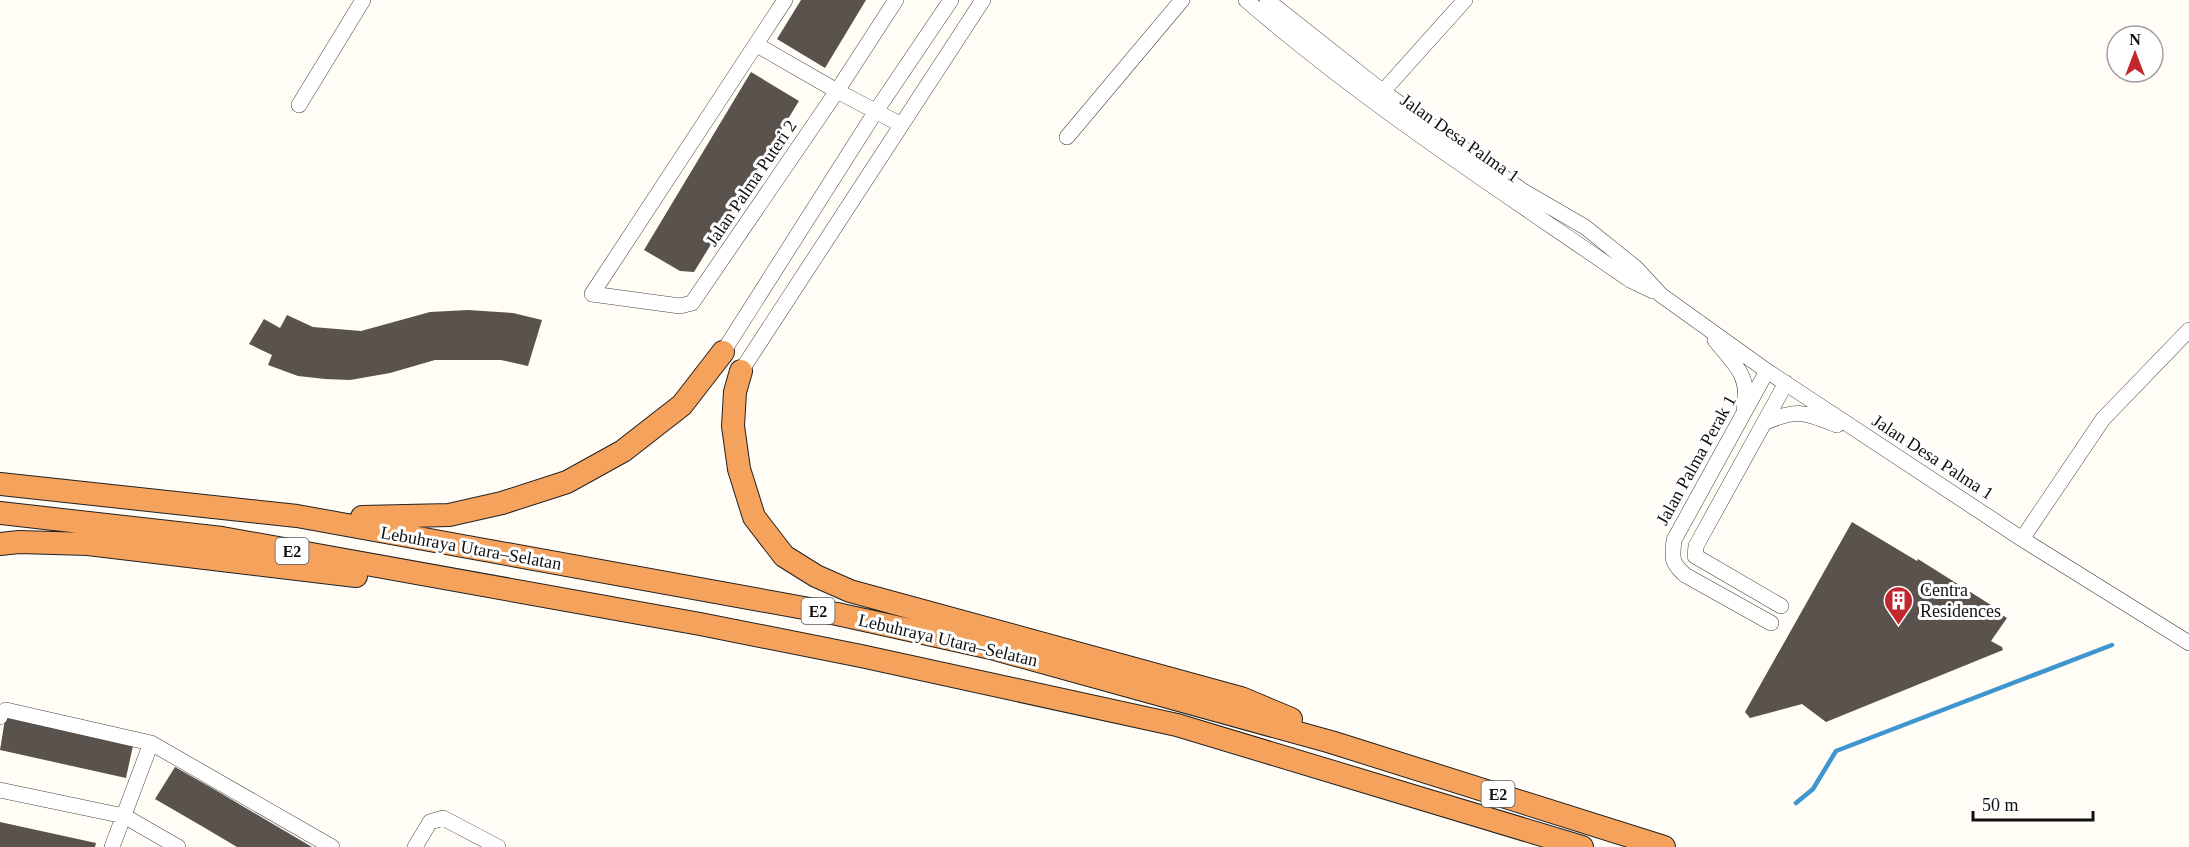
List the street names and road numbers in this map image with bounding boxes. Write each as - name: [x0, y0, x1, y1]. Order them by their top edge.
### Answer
- street label: Jalan Desa Palma 1: [1397, 90, 1523, 186]
- street label: Jalan Palma Puteri 2: [701, 116, 801, 250]
- street label: Jalan Palma Perak 1: [1652, 392, 1740, 528]
- street label: Jalan Desa Palma 1: [1869, 410, 1997, 504]
- street label: Lebuhraya Utara–Selatan: [379, 522, 563, 574]
- road number: E2: [276, 538, 308, 564]
- road number: E2: [802, 598, 834, 624]
- street label: Lebuhraya Utara–Selatan: [856, 610, 1040, 670]
- road number: E2: [1482, 781, 1514, 807]

